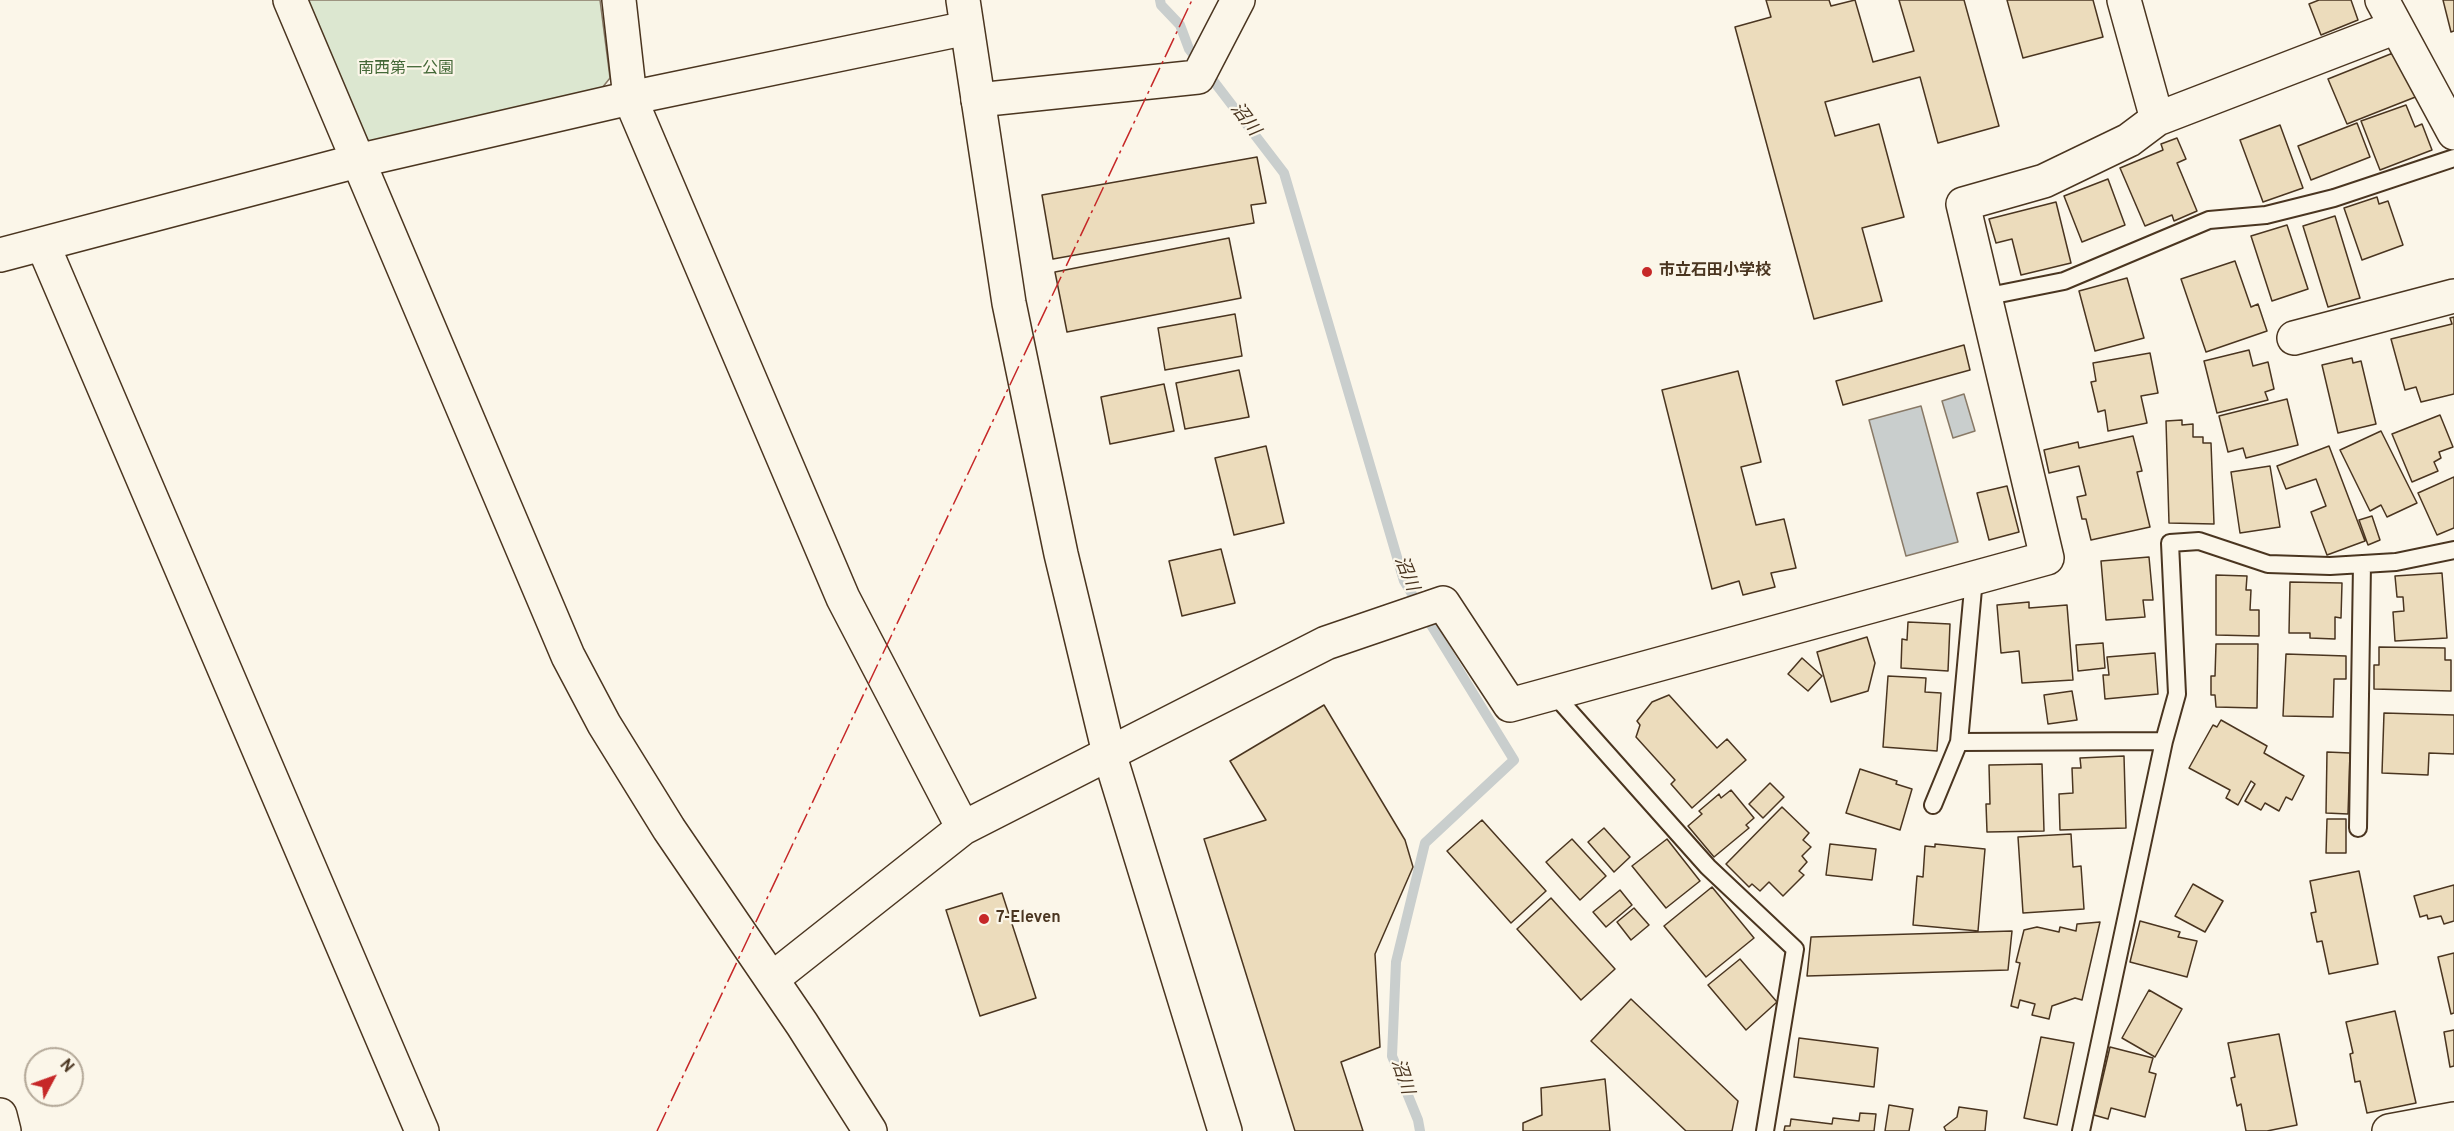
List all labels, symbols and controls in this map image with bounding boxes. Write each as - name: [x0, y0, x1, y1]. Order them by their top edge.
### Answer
- park label: 南西第一公園: [358, 60, 454, 80]
- water label: 沼川: [1225, 99, 1263, 141]
- place label: 市立石田小学校: [1659, 262, 1771, 282]
- marker: 市立石田小学校: [1640, 265, 1654, 279]
- water label: 沼川: [1388, 553, 1422, 595]
- place label: 7-Eleven: [996, 909, 1061, 929]
- marker: 7-Eleven: [977, 912, 991, 926]
- north arrow: [24, 1047, 84, 1107]
- text: N: [55, 1056, 77, 1077]
- water label: 沼川: [1385, 1057, 1417, 1097]

